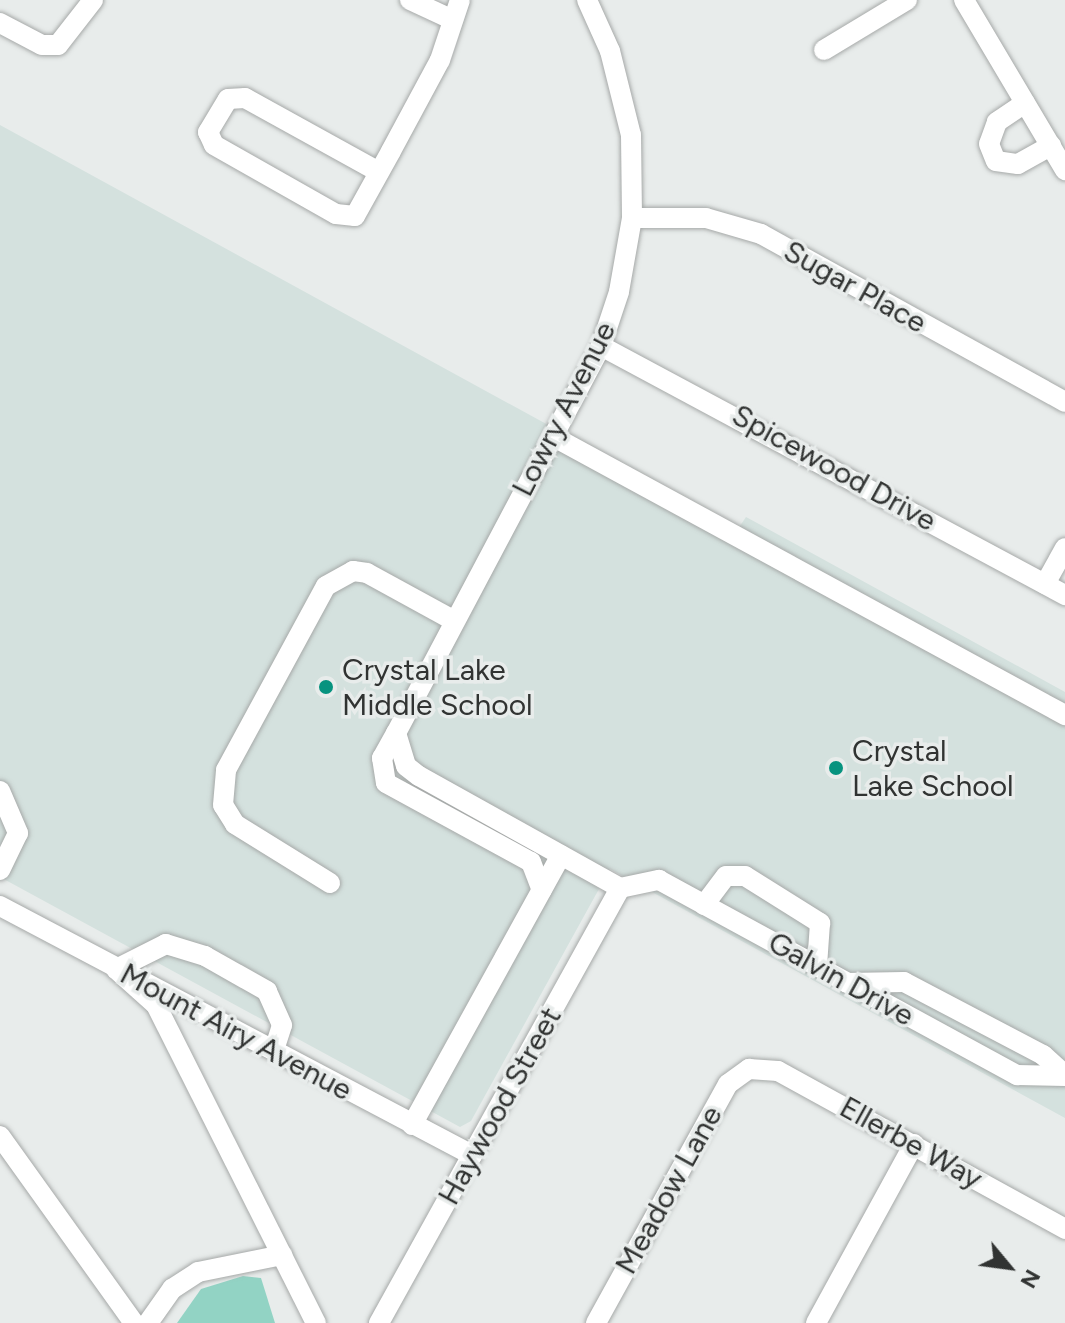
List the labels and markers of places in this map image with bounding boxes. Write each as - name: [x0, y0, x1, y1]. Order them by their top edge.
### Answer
- place label: Crystal Lake Middle School: [342, 652, 533, 722]
- marker: Crystal Lake Middle School: [317, 678, 335, 696]
- place label: Crystal Lake School: [852, 733, 1014, 804]
- marker: Crystal Lake School: [827, 759, 845, 777]

